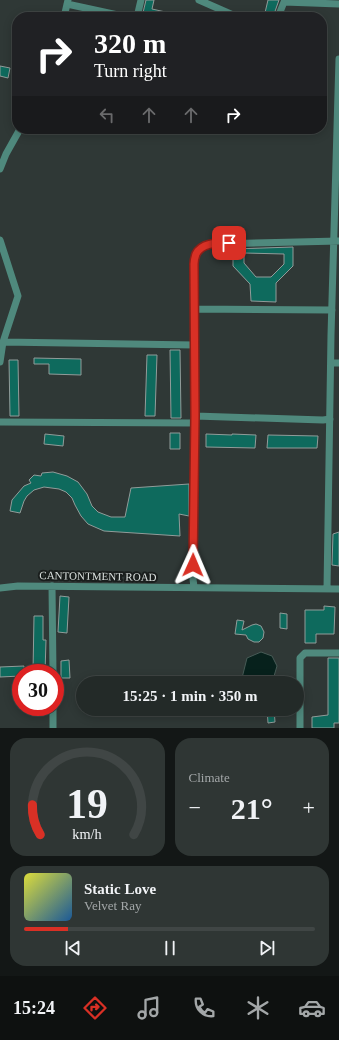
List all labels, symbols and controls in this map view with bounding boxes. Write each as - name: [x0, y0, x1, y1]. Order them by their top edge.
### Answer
- icon: right: [28, 28, 80, 80]
- text: 320 m: [94, 28, 166, 59]
- text: Turn right: [94, 61, 167, 81]
- icon: left: [96, 104, 118, 126]
- icon: ahead: [138, 104, 160, 126]
- icon: ahead: [180, 104, 202, 126]
- icon: right: [222, 104, 244, 126]
- pin: [212, 226, 246, 260]
- icon: arrive: [218, 232, 240, 254]
- position arrow: [172, 544, 214, 586]
- street label: CANTONTMENT ROAD: [39, 569, 157, 583]
- speed limit sign: 30: [12, 664, 64, 716]
- text: 15:25 · 1 min · 350 m: [123, 688, 258, 704]
- text: Climate: [189, 770, 230, 785]
- text: 19: [66, 781, 108, 827]
- text: 21°: [231, 792, 273, 825]
- text: −: [189, 795, 201, 820]
- text: +: [303, 795, 315, 820]
- text: km/h: [73, 826, 102, 842]
- text: Static Love: [84, 881, 156, 897]
- text: Velvet Ray: [84, 898, 141, 913]
- icon: previous: [62, 937, 84, 959]
- icon: pause: [159, 937, 181, 959]
- icon: next: [256, 937, 278, 959]
- icon: directions: [81, 994, 109, 1022]
- icon: music: [135, 994, 163, 1022]
- icon: phone: [190, 994, 218, 1022]
- icon: climate: [244, 994, 272, 1022]
- icon: car: [298, 994, 326, 1022]
- text: 15:24: [13, 998, 55, 1018]

